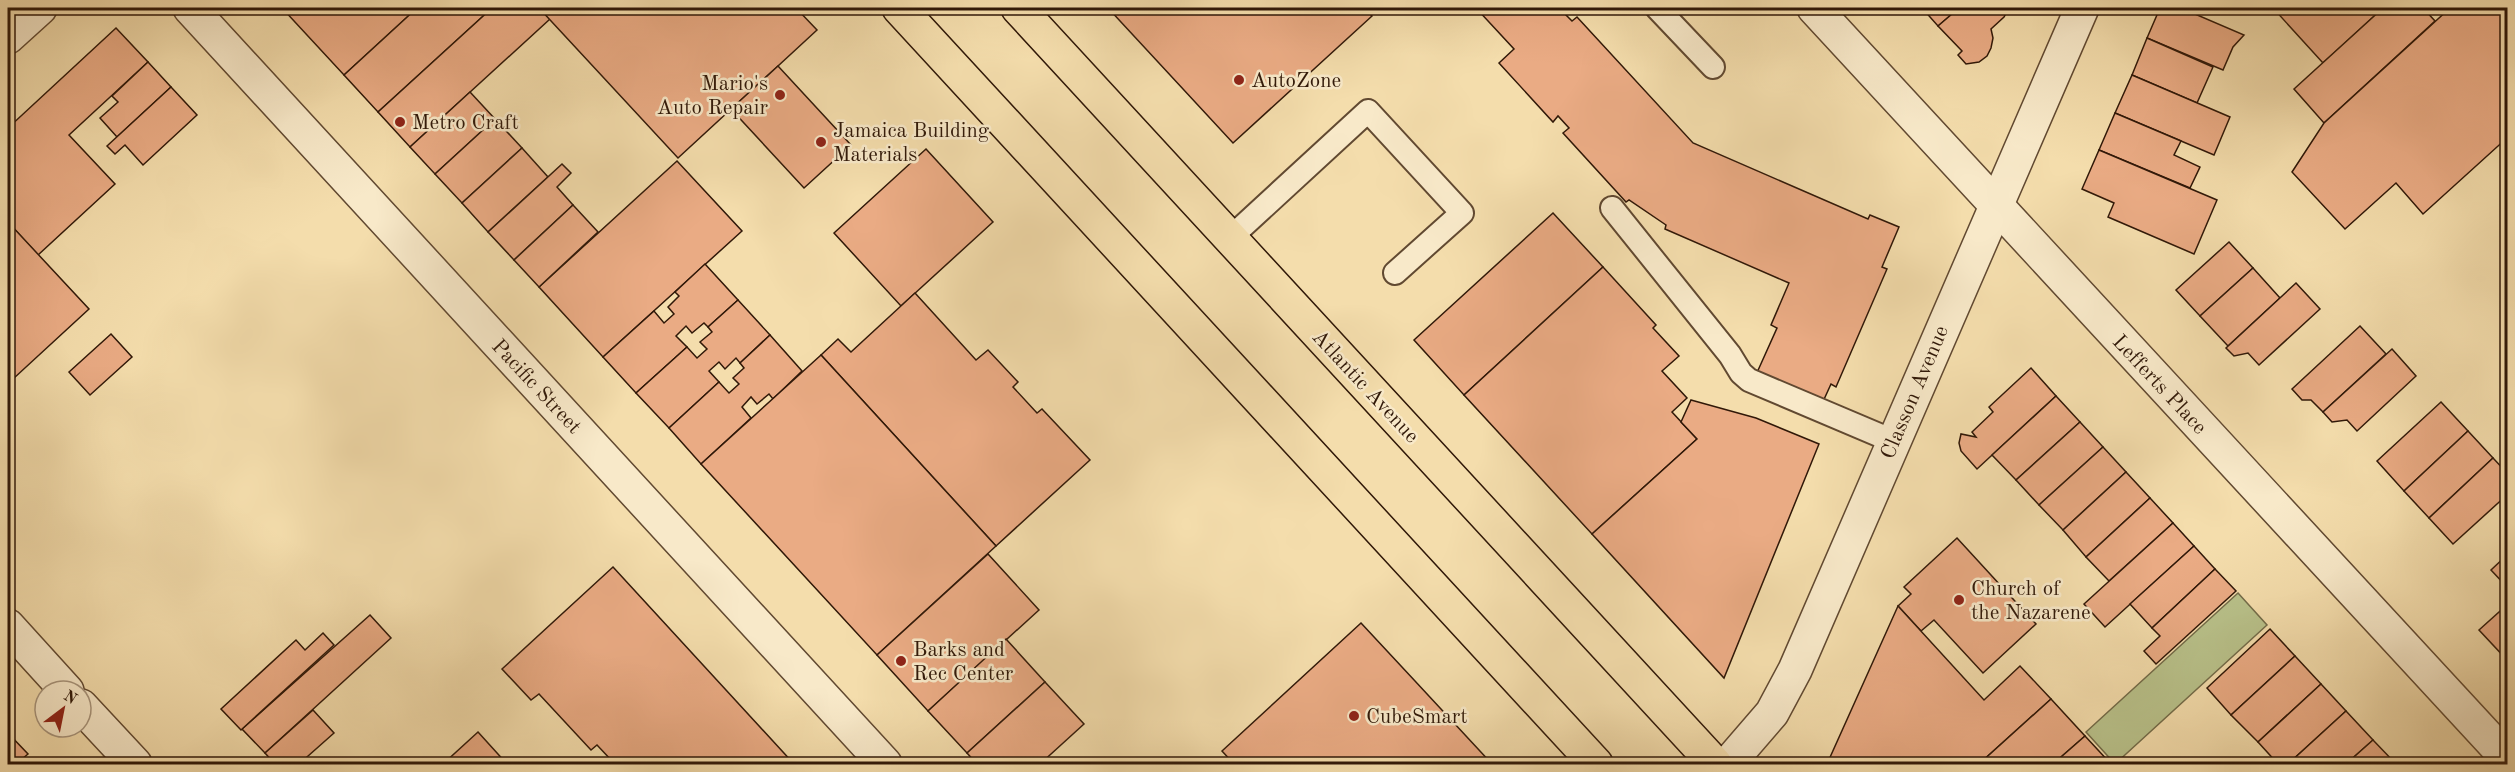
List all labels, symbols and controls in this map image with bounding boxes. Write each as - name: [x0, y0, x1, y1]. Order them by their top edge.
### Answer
- place label: AutoZone: [1251, 71, 1341, 92]
- marker: AutoZone: [1232, 73, 1246, 87]
- place label: Mario's Auto Repair: [657, 74, 768, 119]
- marker: Mario's Auto Repair: [773, 88, 787, 102]
- place label: Metro Craft: [412, 113, 519, 134]
- marker: Metro Craft: [393, 115, 407, 129]
- place label: Jamaica Building Materials: [833, 121, 990, 166]
- marker: Jamaica Building Materials: [814, 135, 828, 149]
- street label: Classon Avenue: [1878, 323, 1953, 462]
- street label: Atlantic Avenue: [1308, 327, 1422, 447]
- street label: Lefferts Place: [2108, 331, 2210, 439]
- street label: Pacific Street: [487, 336, 585, 438]
- place label: Church of the Nazarene: [1971, 579, 2091, 624]
- marker: Church of the Nazarene: [1952, 593, 1966, 607]
- place label: Barks and Rec Center: [913, 640, 1014, 685]
- marker: Barks and Rec Center: [894, 654, 908, 668]
- north arrow: [33, 679, 93, 739]
- text: N: [60, 688, 80, 708]
- place label: CubeSmart: [1366, 707, 1468, 728]
- marker: CubeSmart: [1347, 709, 1361, 723]

